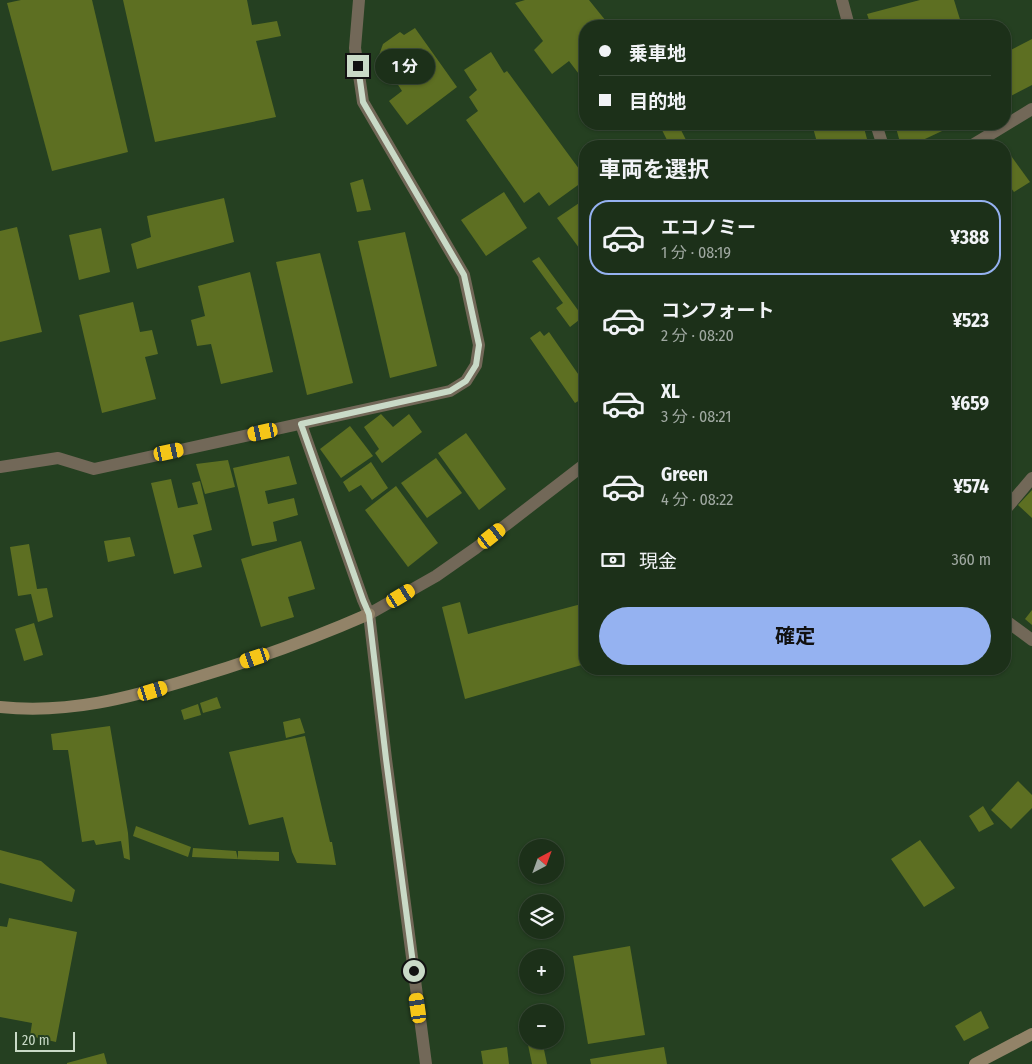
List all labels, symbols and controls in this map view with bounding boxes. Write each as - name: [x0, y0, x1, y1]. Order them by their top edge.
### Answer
- text: 乗車地: [629, 42, 686, 65]
- callout: 1 分: [376, 48, 436, 84]
- route end: [347, 55, 369, 77]
- text: 1 分: [392, 57, 418, 76]
- text: 目的地: [629, 90, 686, 113]
- text: 車両を選択: [599, 156, 709, 183]
- icon: car: [601, 215, 646, 260]
- text: エコノミー: [661, 216, 756, 239]
- text: ¥388: [950, 226, 989, 249]
- text: 1 分 · 08:19: [661, 243, 731, 262]
- icon: car: [601, 298, 646, 343]
- text: コンフォート: [661, 299, 774, 322]
- text: ¥523: [952, 309, 989, 332]
- text: 2 分 · 08:20: [661, 326, 734, 345]
- text: XL: [661, 380, 680, 403]
- icon: car: [601, 381, 646, 426]
- text: ¥659: [951, 392, 989, 415]
- text: 3 分 · 08:21: [661, 407, 732, 426]
- car: [246, 422, 279, 442]
- car: [152, 442, 185, 462]
- text: Green: [661, 463, 708, 486]
- icon: car: [601, 464, 646, 509]
- text: ¥574: [953, 475, 989, 498]
- text: 4 分 · 08:22: [661, 490, 733, 509]
- car: [475, 521, 508, 551]
- icon: cash: [599, 546, 627, 574]
- text: 現金: [639, 550, 677, 573]
- text: 360 m: [951, 550, 991, 569]
- car: [384, 582, 417, 610]
- button: 確定: [599, 607, 991, 665]
- car: [238, 646, 271, 670]
- car: [136, 679, 169, 703]
- north arrow: [519, 839, 564, 884]
- map controls: [519, 839, 564, 1049]
- button: layers: [519, 894, 564, 939]
- button: +: [519, 949, 564, 994]
- route start: [403, 960, 425, 982]
- car: [408, 992, 427, 1024]
- button: −: [519, 1004, 564, 1049]
- scale bar: [15, 1029, 75, 1052]
- text: 20 m: [22, 1032, 50, 1049]

